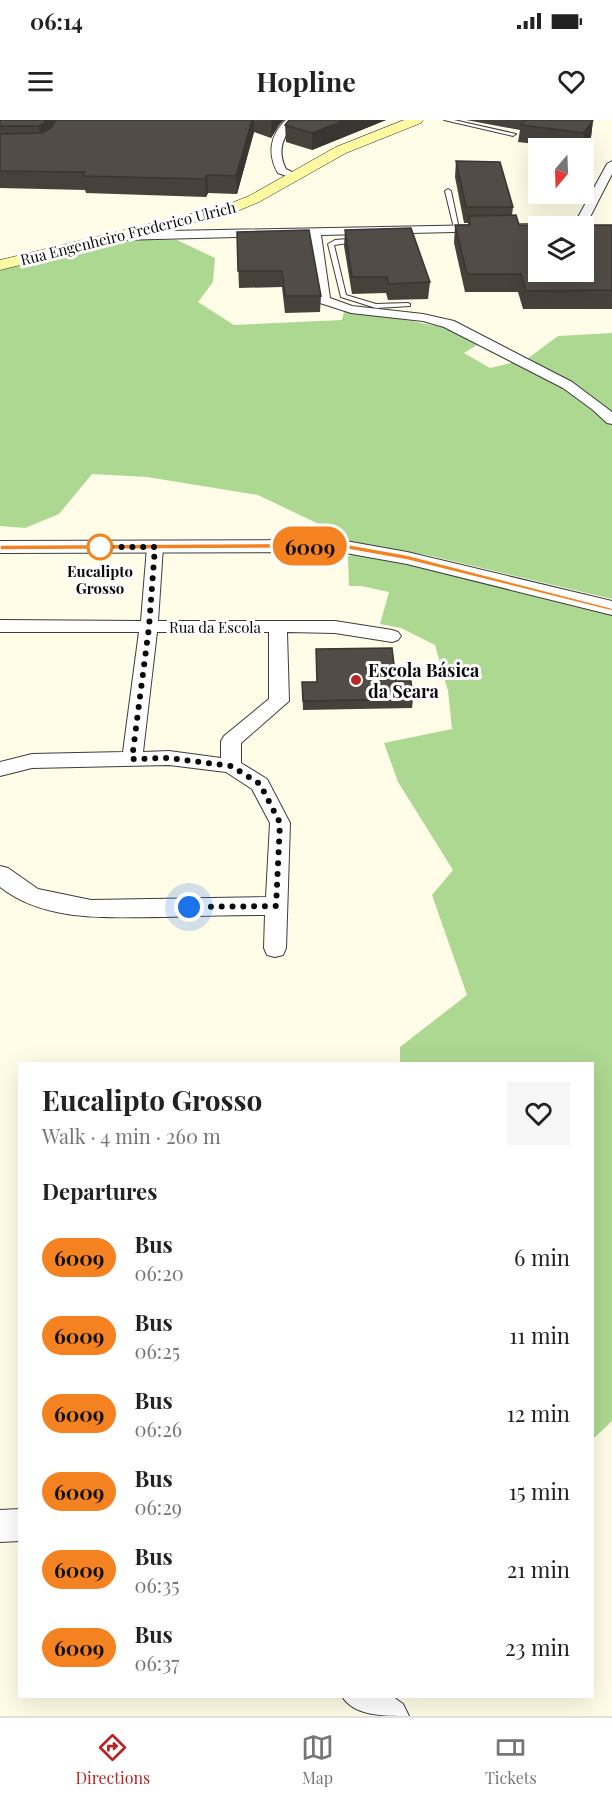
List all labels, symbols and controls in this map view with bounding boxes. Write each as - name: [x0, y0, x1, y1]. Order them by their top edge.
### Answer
- text: 06:14: [30, 6, 83, 36]
- text: Hopline: [256, 63, 356, 99]
- icon: menu: [24, 65, 57, 98]
- icon: heart: [555, 65, 588, 98]
- north arrow: [528, 138, 594, 204]
- map controls: [528, 138, 594, 282]
- street label: Rua Engenheiro Frederico Ulrich: [18, 196, 238, 269]
- button: layers: [528, 216, 594, 282]
- line badge: 6009: [268, 526, 352, 566]
- text: 6009: [285, 532, 335, 560]
- marker: Eucalipto Grosso: [87, 534, 113, 560]
- place label: Eucalipto Grosso: [67, 561, 133, 598]
- street label: Rua da Escola: [169, 617, 262, 637]
- place label: Escola Básica da Seara: [368, 658, 480, 703]
- marker: Escola Básica da Seara: [349, 673, 363, 687]
- your location: [174, 892, 204, 922]
- text: Eucalipto Grosso: [42, 1081, 262, 1118]
- button: heart: [507, 1082, 570, 1145]
- text: Walk · 4 min · 260 m: [42, 1122, 221, 1149]
- text: Departures: [42, 1176, 157, 1206]
- text: Bus: [134, 1229, 173, 1259]
- text: 6 min: [514, 1242, 570, 1272]
- text: 6009: [54, 1243, 104, 1271]
- text: 06:20: [134, 1259, 184, 1286]
- text: Bus: [134, 1307, 173, 1337]
- text: 11 min: [509, 1320, 570, 1350]
- text: 6009: [54, 1321, 104, 1349]
- text: 06:25: [134, 1337, 180, 1364]
- text: Bus: [134, 1385, 173, 1415]
- text: 12 min: [507, 1398, 570, 1428]
- text: 6009: [54, 1399, 104, 1427]
- text: 06:26: [134, 1415, 182, 1442]
- text: Bus: [134, 1463, 173, 1493]
- text: 15 min: [509, 1476, 570, 1506]
- text: 6009: [54, 1477, 104, 1505]
- text: 06:29: [134, 1493, 182, 1520]
- text: Bus: [134, 1541, 173, 1571]
- text: 21 min: [507, 1554, 570, 1584]
- text: 6009: [54, 1555, 104, 1583]
- text: 06:35: [134, 1571, 179, 1598]
- text: Bus: [134, 1619, 173, 1649]
- text: 23 min: [505, 1632, 570, 1662]
- text: 6009: [54, 1633, 104, 1661]
- text: 06:37: [134, 1649, 179, 1676]
- tab: Directions: [75, 1731, 150, 1788]
- tab: Map: [301, 1731, 334, 1788]
- tab: Tickets: [485, 1731, 537, 1788]

